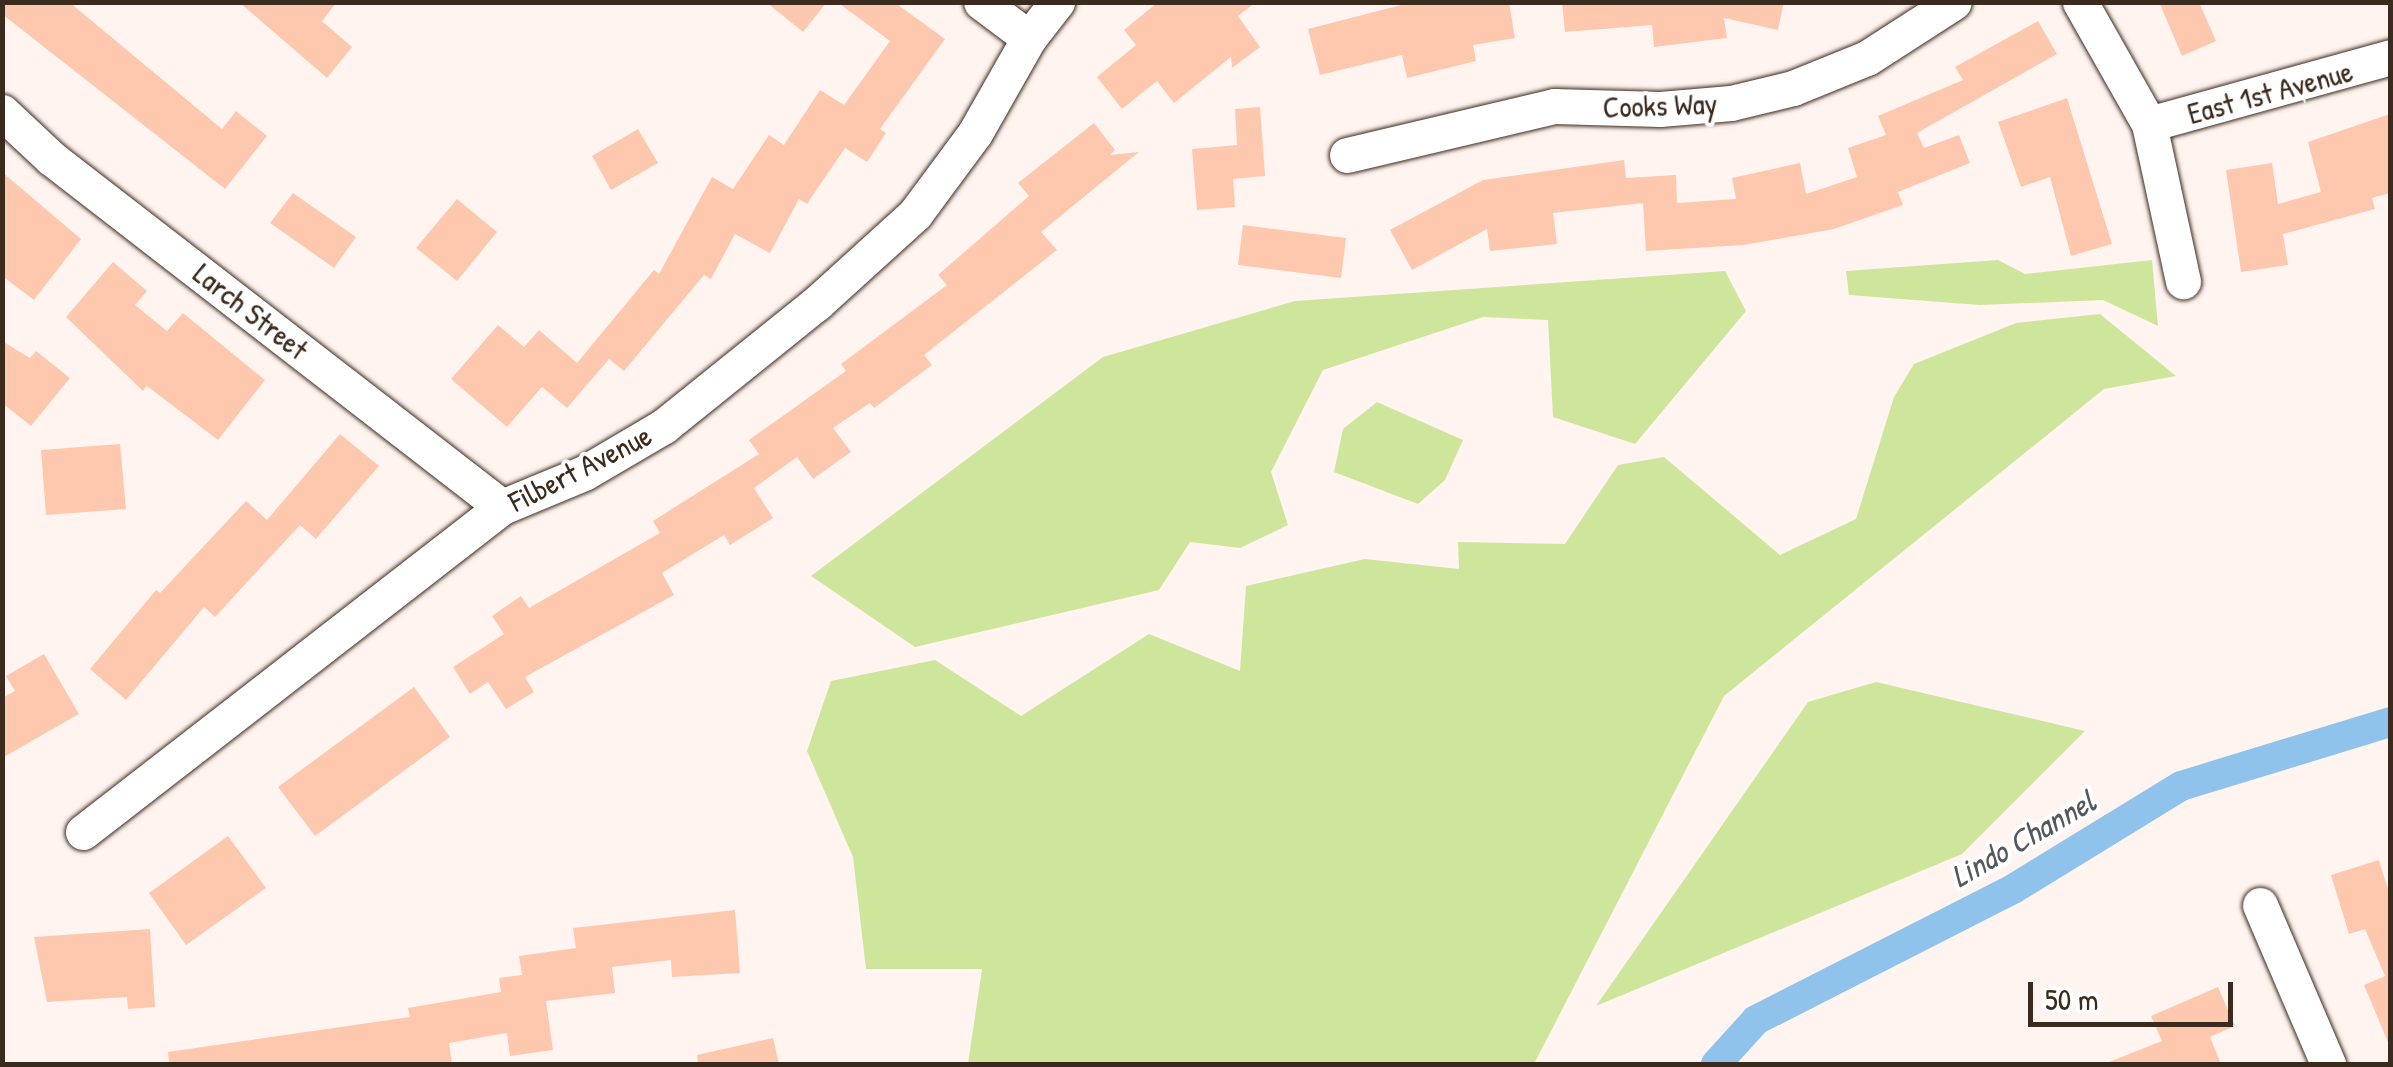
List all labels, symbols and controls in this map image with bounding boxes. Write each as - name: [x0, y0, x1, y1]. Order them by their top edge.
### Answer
- street label: East 1st Avenue: [2183, 53, 2357, 131]
- street label: Cooks Way: [1602, 85, 1718, 125]
- street label: Larch Street: [187, 255, 315, 367]
- street label: Filbert Avenue: [503, 417, 657, 519]
- water label: Lindo Channel: [1944, 782, 2102, 896]
- scale bar: [2033, 962, 2238, 1024]
- text: 50 m: [2045, 979, 2098, 1019]

